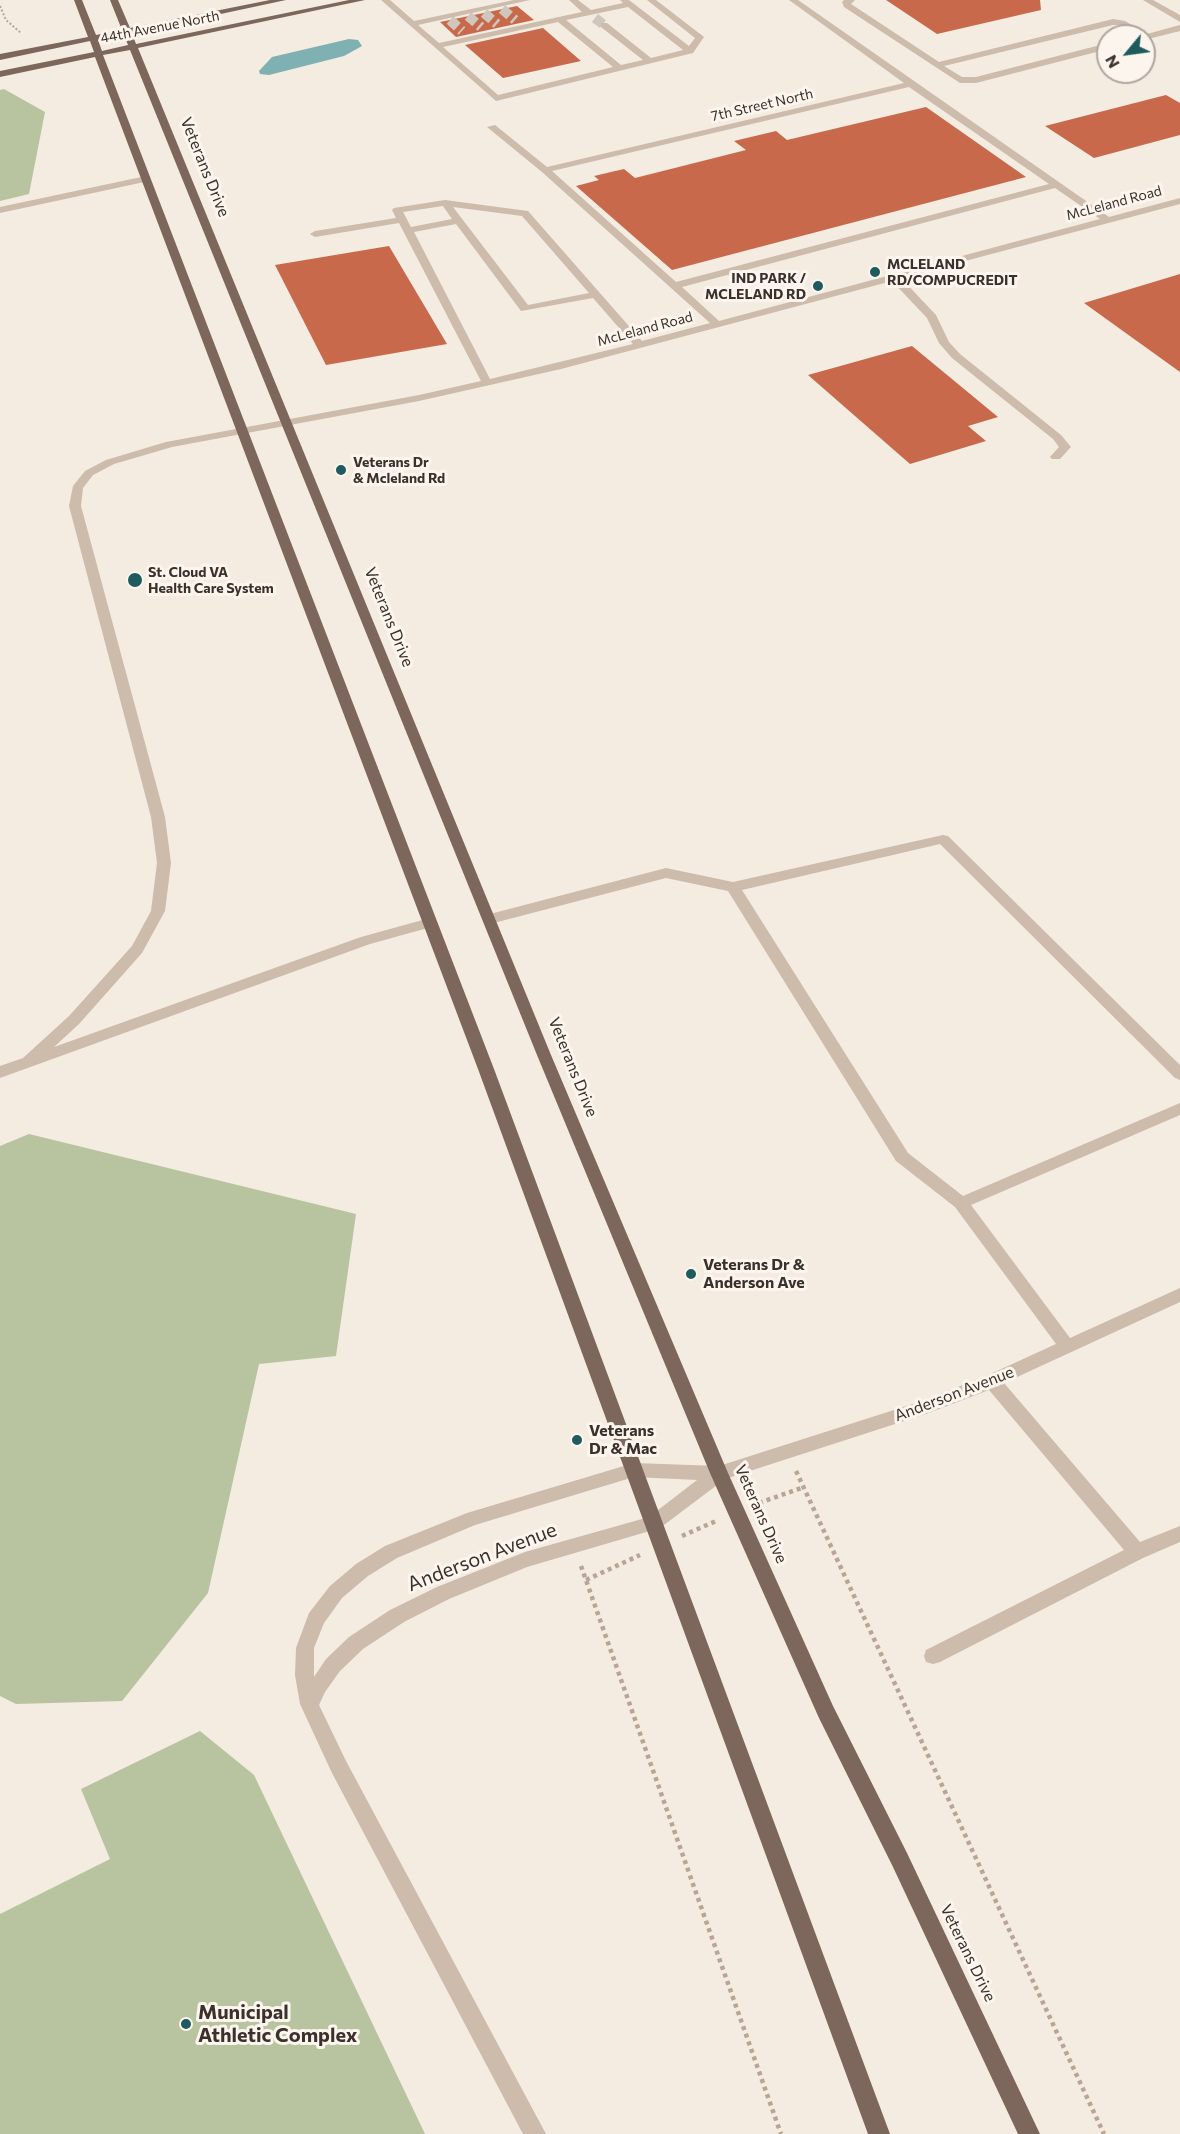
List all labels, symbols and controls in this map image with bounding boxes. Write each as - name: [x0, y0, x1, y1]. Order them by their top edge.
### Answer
- street label: 44th Avenue North: [99, 7, 221, 47]
- north arrow: [1096, 24, 1156, 84]
- text: N: [1100, 52, 1123, 72]
- street label: 7th Street North: [709, 85, 815, 125]
- street label: Veterans Drive: [176, 114, 234, 220]
- street label: McLeland Road: [1064, 182, 1164, 224]
- place label: MCLELAND RD/COMPUCREDIT: [887, 256, 1017, 288]
- marker: MCLELAND RD/COMPUCREDIT: [868, 265, 882, 279]
- place label: IND PARK / MCLELAND RD: [705, 270, 806, 302]
- marker: IND PARK / MCLELAND RD: [811, 279, 825, 293]
- street label: McLeland Road: [595, 308, 695, 350]
- place label: Veterans Dr & Mcleland Rd: [353, 454, 445, 486]
- marker: Veterans Dr & Mcleland Rd: [334, 463, 348, 477]
- place label: St. Cloud VA Health Care System: [148, 564, 274, 596]
- street label: Veterans Drive: [360, 564, 418, 670]
- marker: St. Cloud VA Health Care System: [126, 571, 144, 589]
- street label: Veterans Drive: [544, 1014, 602, 1120]
- place label: Veterans Dr & Anderson Ave: [703, 1255, 805, 1293]
- marker: Veterans Dr & Anderson Ave: [684, 1267, 698, 1281]
- street label: Anderson Avenue: [892, 1362, 1016, 1426]
- place label: Veterans Dr & Mac: [589, 1421, 657, 1459]
- marker: Veterans Dr & Mac: [570, 1433, 584, 1447]
- street label: Veterans Drive: [731, 1462, 791, 1566]
- street label: Anderson Avenue: [404, 1517, 560, 1597]
- street label: Veterans Drive: [936, 1901, 1000, 2005]
- place label: Municipal Athletic Complex: [198, 2000, 357, 2047]
- marker: Municipal Athletic Complex: [179, 2017, 193, 2031]

